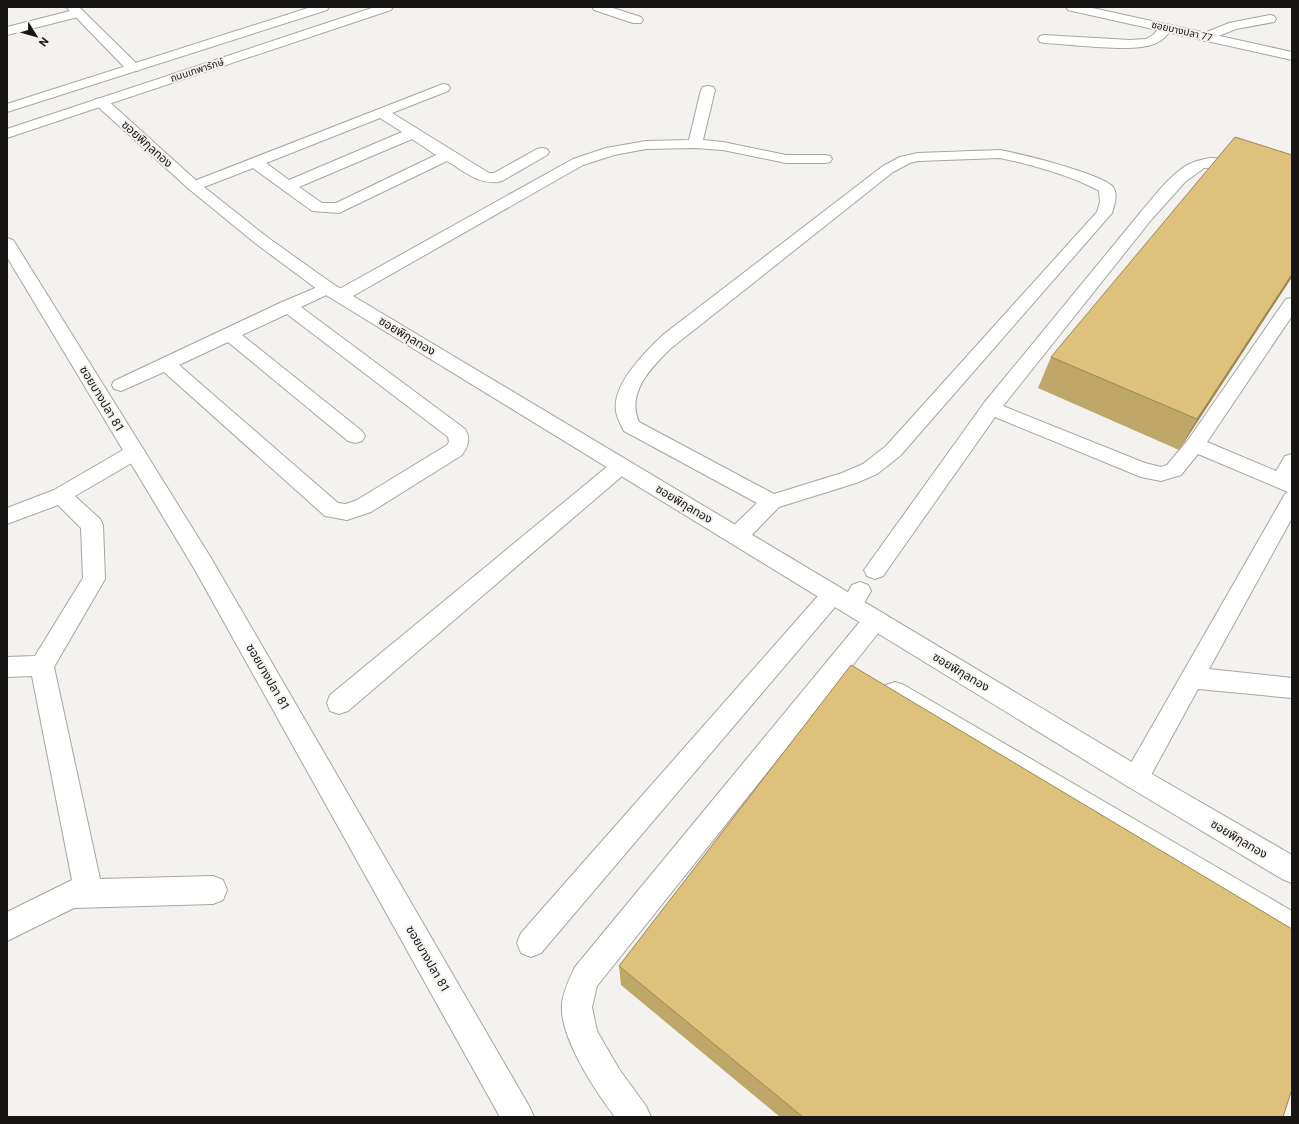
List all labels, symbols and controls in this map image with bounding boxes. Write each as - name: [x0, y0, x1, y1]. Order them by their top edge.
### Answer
- north arrow: [16, 16, 56, 56]
- street label: ซอยบางปลา 77: [1150, 19, 1214, 43]
- text: N: [36, 35, 51, 49]
- street label: ถนนเทพารักษ์: [169, 56, 226, 84]
- street label: ซอยพิกุลทอง: [119, 117, 175, 171]
- street label: ซอยพิกุลทอง: [376, 314, 438, 358]
- street label: ซอยบางปลา 81: [77, 363, 127, 435]
- street label: ซอยพิกุลทอง: [653, 482, 715, 526]
- street label: ซอยบางปลา 81: [243, 641, 293, 713]
- street label: ซอยพิกุลทอง: [930, 650, 992, 694]
- street label: ซอยพิกุลทอง: [1208, 817, 1270, 861]
- street label: ซอยบางปลา 81: [403, 923, 453, 995]

